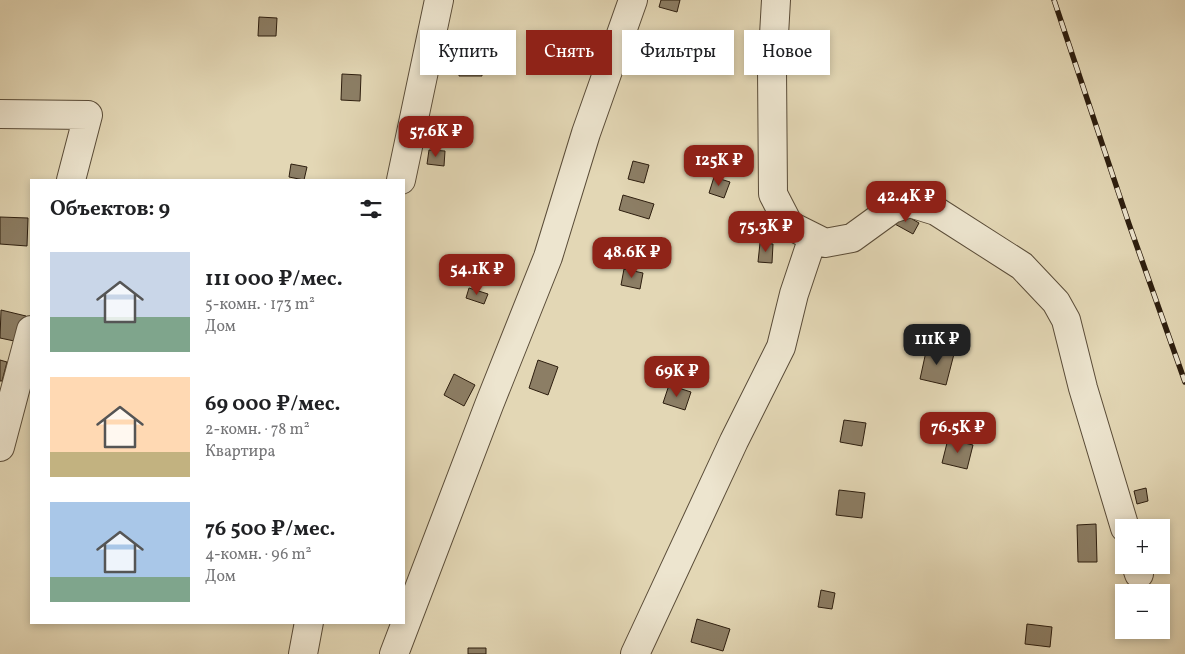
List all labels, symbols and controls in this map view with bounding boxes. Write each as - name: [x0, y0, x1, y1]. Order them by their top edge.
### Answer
- chip: Купить: [420, 30, 516, 75]
- chip: Снять: [526, 30, 612, 75]
- chip: Фильтры: [622, 30, 734, 75]
- chip: Новое: [744, 30, 830, 75]
- pin: 57.6K ₽: [390, 116, 482, 158]
- text: 57.6K ₽: [410, 121, 462, 143]
- pin: 125K ₽: [678, 144, 760, 187]
- text: 125K ₽: [695, 150, 743, 172]
- pin: 42.4K ₽: [860, 180, 952, 223]
- text: 42.4K ₽: [877, 186, 935, 208]
- text: Объектов: 9: [50, 195, 170, 224]
- icon: filters: [357, 195, 385, 223]
- pin: 75.3K ₽: [720, 210, 812, 253]
- text: 75.3K ₽: [739, 216, 793, 238]
- pin: 48.6K ₽: [586, 236, 678, 279]
- text: 48.6K ₽: [603, 242, 661, 264]
- pin: 54.1K ₽: [431, 254, 523, 296]
- text: 54.1K ₽: [450, 259, 504, 281]
- text: 111 000 ₽/мес.: [205, 265, 343, 294]
- icon: home: [90, 272, 150, 332]
- text: 5-комн. · 173 m²: [205, 294, 315, 316]
- text: Дом: [205, 316, 236, 338]
- pin: 111K ₽: [896, 324, 978, 366]
- text: 111K ₽: [914, 329, 960, 351]
- pin: 69K ₽: [642, 356, 712, 398]
- text: 69K ₽: [655, 361, 699, 383]
- text: 69 000 ₽/мес.: [205, 390, 340, 419]
- icon: home: [90, 397, 150, 457]
- pin: 76.5K ₽: [912, 412, 1004, 454]
- text: 76.5K ₽: [931, 417, 985, 439]
- text: 2-комн. · 78 m²: [205, 419, 310, 441]
- text: Квартира: [205, 441, 275, 463]
- text: 76 500 ₽/мес.: [205, 515, 335, 544]
- map controls: [1115, 519, 1170, 639]
- button: +: [1115, 519, 1170, 574]
- icon: home: [90, 522, 150, 582]
- text: 4-комн. · 96 m²: [205, 544, 312, 566]
- text: Дом: [205, 566, 236, 588]
- button: −: [1115, 584, 1170, 639]

